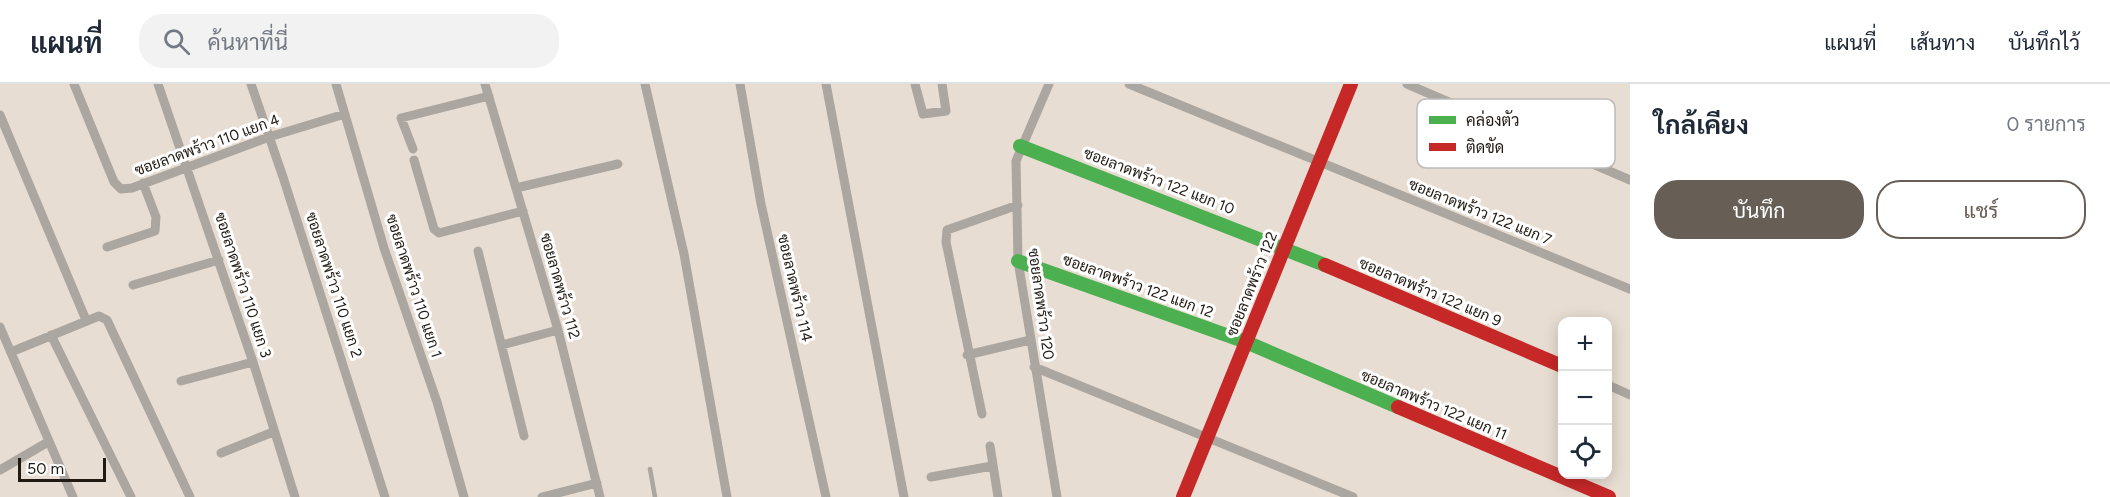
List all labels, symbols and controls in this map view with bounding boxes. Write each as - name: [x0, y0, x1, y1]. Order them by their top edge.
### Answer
- search box: [139, 14, 559, 68]
- icon: search: [160, 25, 193, 58]
- text: แผนที่: [30, 26, 103, 60]
- text: ค้นหาที่นี่: [208, 29, 288, 56]
- text: แผนที่: [1824, 30, 1877, 55]
- text: เส้นทาง: [1910, 30, 1975, 55]
- text: บันทึกไว้: [2008, 30, 2080, 55]
- legend: [1417, 99, 1615, 168]
- street label: ซอยลาดพร้าว 110 แยก 4: [132, 109, 282, 180]
- text: ใกล้เคียง: [1654, 109, 1749, 141]
- text: คล่องตัว: [1466, 110, 1520, 130]
- text: 0 รายการ: [2007, 112, 2086, 136]
- text: ติดขัด: [1466, 137, 1504, 157]
- street label: ซอยลาดพร้าว 122 แยก 10: [1081, 143, 1237, 218]
- street label: ซอยลาดพร้าว 122 แยก 7: [1406, 174, 1554, 249]
- button: บันทึก: [1654, 180, 1864, 239]
- button: แชร์: [1876, 180, 2086, 239]
- street label: ซอยลาดพร้าว 110 แยก 3: [211, 210, 276, 360]
- street label: ซอยลาดพร้าว 110 แยก 2: [302, 210, 367, 360]
- street label: ซอยลาดพร้าว 110 แยก 1: [382, 212, 447, 360]
- street label: ซอยลาดพร้าว 122: [1222, 229, 1281, 339]
- street label: ซอยลาดพร้าว 112: [536, 231, 585, 341]
- street label: ซอยลาดพร้าว 114: [774, 232, 817, 344]
- street label: ซอยลาดพร้าว 120: [1024, 247, 1059, 361]
- street label: ซอยลาดพร้าว 122 แยก 12: [1060, 249, 1216, 322]
- street label: ซอยลาดพร้าว 122 แยก 9: [1356, 253, 1504, 330]
- map controls: [1558, 317, 1612, 479]
- button: +: [1558, 317, 1612, 371]
- street label: ซอยลาดพร้าว 122 แยก 11: [1358, 365, 1510, 444]
- button: −: [1558, 371, 1612, 425]
- button: locate: [1558, 425, 1612, 479]
- scale bar: [18, 455, 106, 482]
- text: 50 m: [27, 459, 64, 478]

